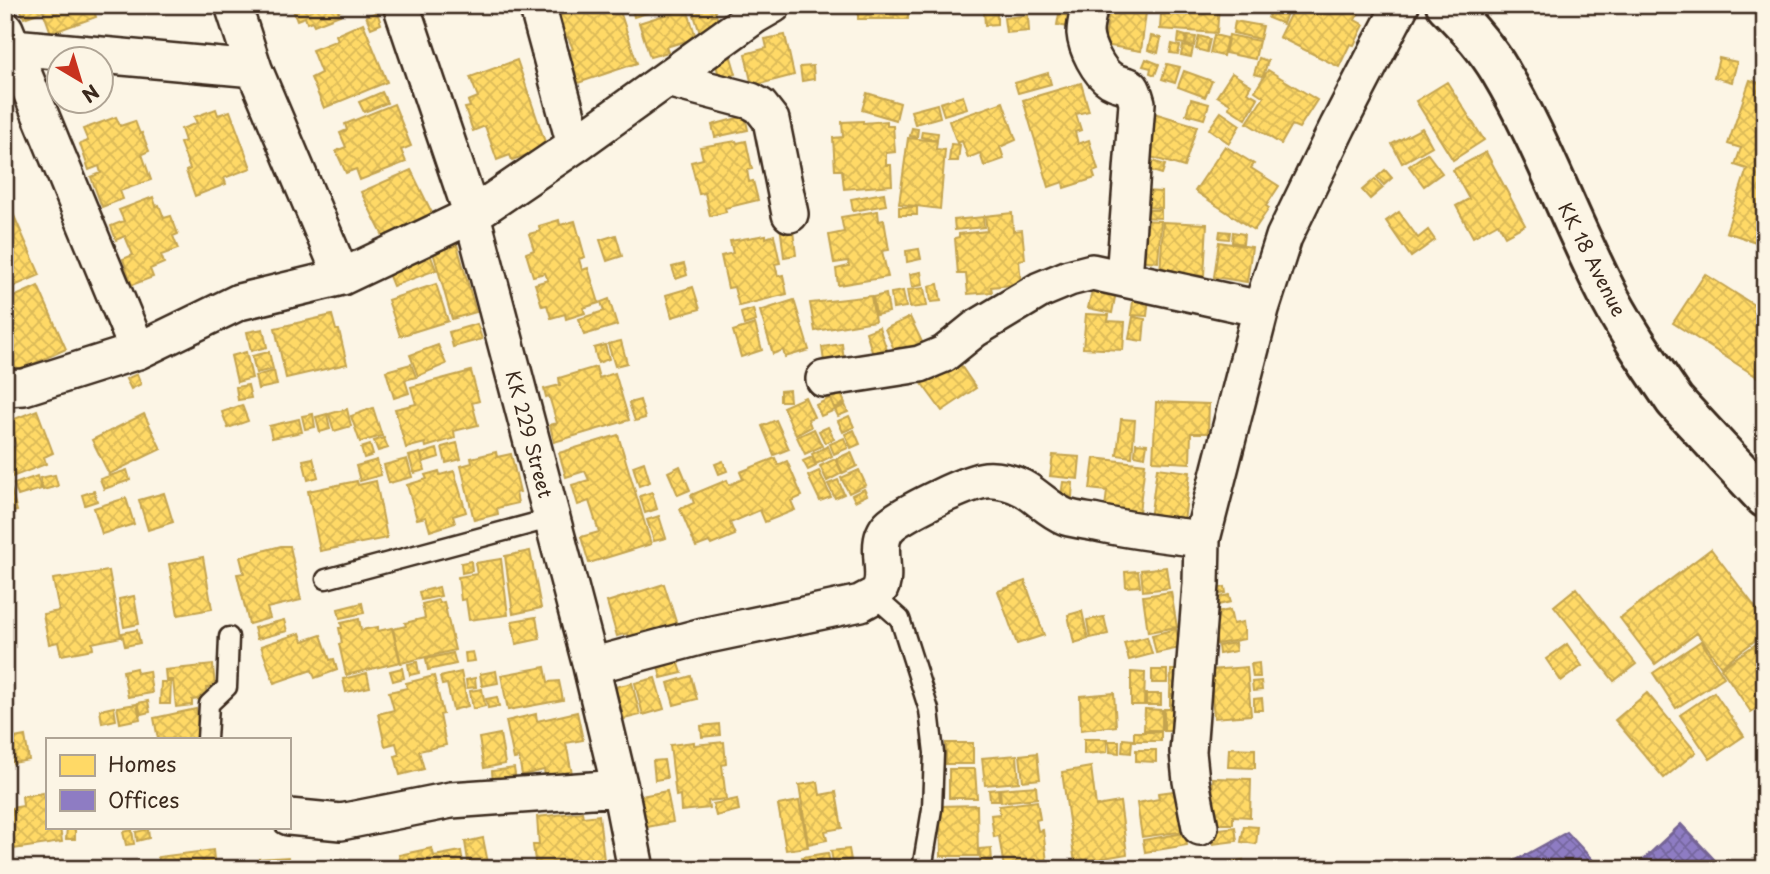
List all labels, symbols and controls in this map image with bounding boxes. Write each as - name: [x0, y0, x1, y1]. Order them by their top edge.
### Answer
- north arrow: [46, 46, 116, 116]
- text: N: [77, 79, 106, 110]
- street label: KK 18 Avenue: [1552, 197, 1634, 321]
- street label: KK 229 Street: [500, 367, 561, 501]
- legend: [46, 738, 290, 828]
- text: Homes: [108, 747, 176, 779]
- text: Offices: [108, 783, 179, 815]

